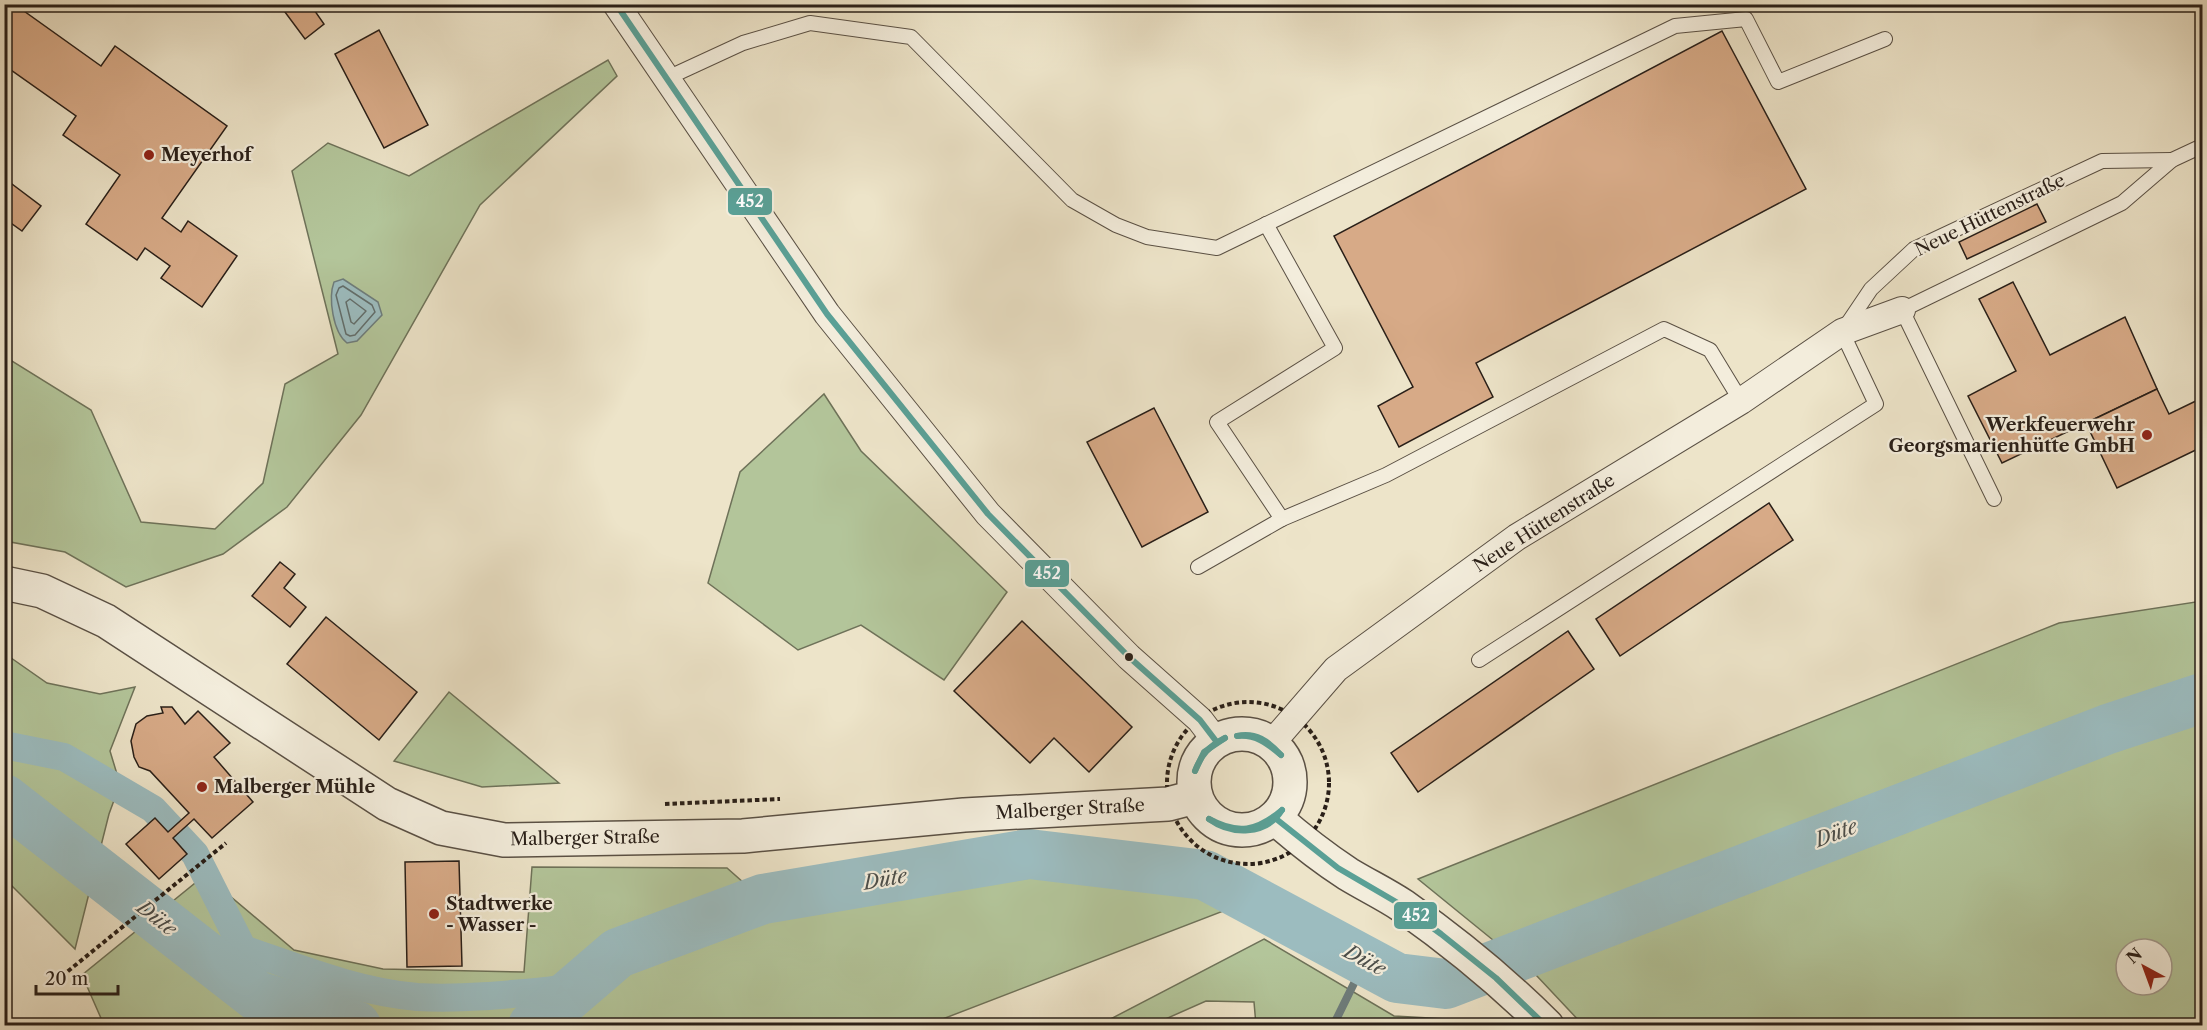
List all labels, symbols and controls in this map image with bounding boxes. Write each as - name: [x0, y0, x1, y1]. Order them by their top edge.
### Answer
- place label: Meyerhof: [161, 144, 254, 166]
- marker: Meyerhof: [142, 148, 156, 162]
- street label: Neue Hüttenstraße: [1911, 169, 2069, 261]
- line badge: 452: [727, 187, 773, 216]
- text: 452: [736, 191, 764, 211]
- place label: Werkfeuerwehr Georgsmarienhütte GmbH: [1889, 414, 2135, 457]
- marker: Werkfeuerwehr Georgsmarienhütte GmbH: [2140, 428, 2154, 442]
- street label: Neue Hüttenstraße: [1469, 469, 1619, 577]
- line badge: 452: [1024, 559, 1070, 588]
- text: 452: [1033, 563, 1061, 583]
- unlabelled marker: [1123, 651, 1135, 663]
- place label: Malberger Mühle: [214, 776, 375, 798]
- marker: Malberger Mühle: [195, 780, 209, 794]
- street label: Malberger Straße: [995, 794, 1145, 824]
- water label: Düte: [1810, 814, 1862, 853]
- street label: Malberger Straße: [510, 826, 660, 850]
- water label: Düte: [860, 863, 910, 895]
- place label: Stadtwerke - Wasser -: [446, 893, 553, 936]
- water label: Düte: [131, 894, 183, 942]
- line badge: 452: [1393, 901, 1438, 930]
- text: 452: [1402, 905, 1430, 925]
- marker: Stadtwerke - Wasser -: [427, 907, 441, 921]
- north arrow: [2114, 937, 2174, 997]
- water label: Düte: [1338, 938, 1391, 981]
- text: N: [2122, 944, 2146, 968]
- scale bar: [36, 958, 118, 996]
- text: 20 m: [45, 968, 89, 990]

